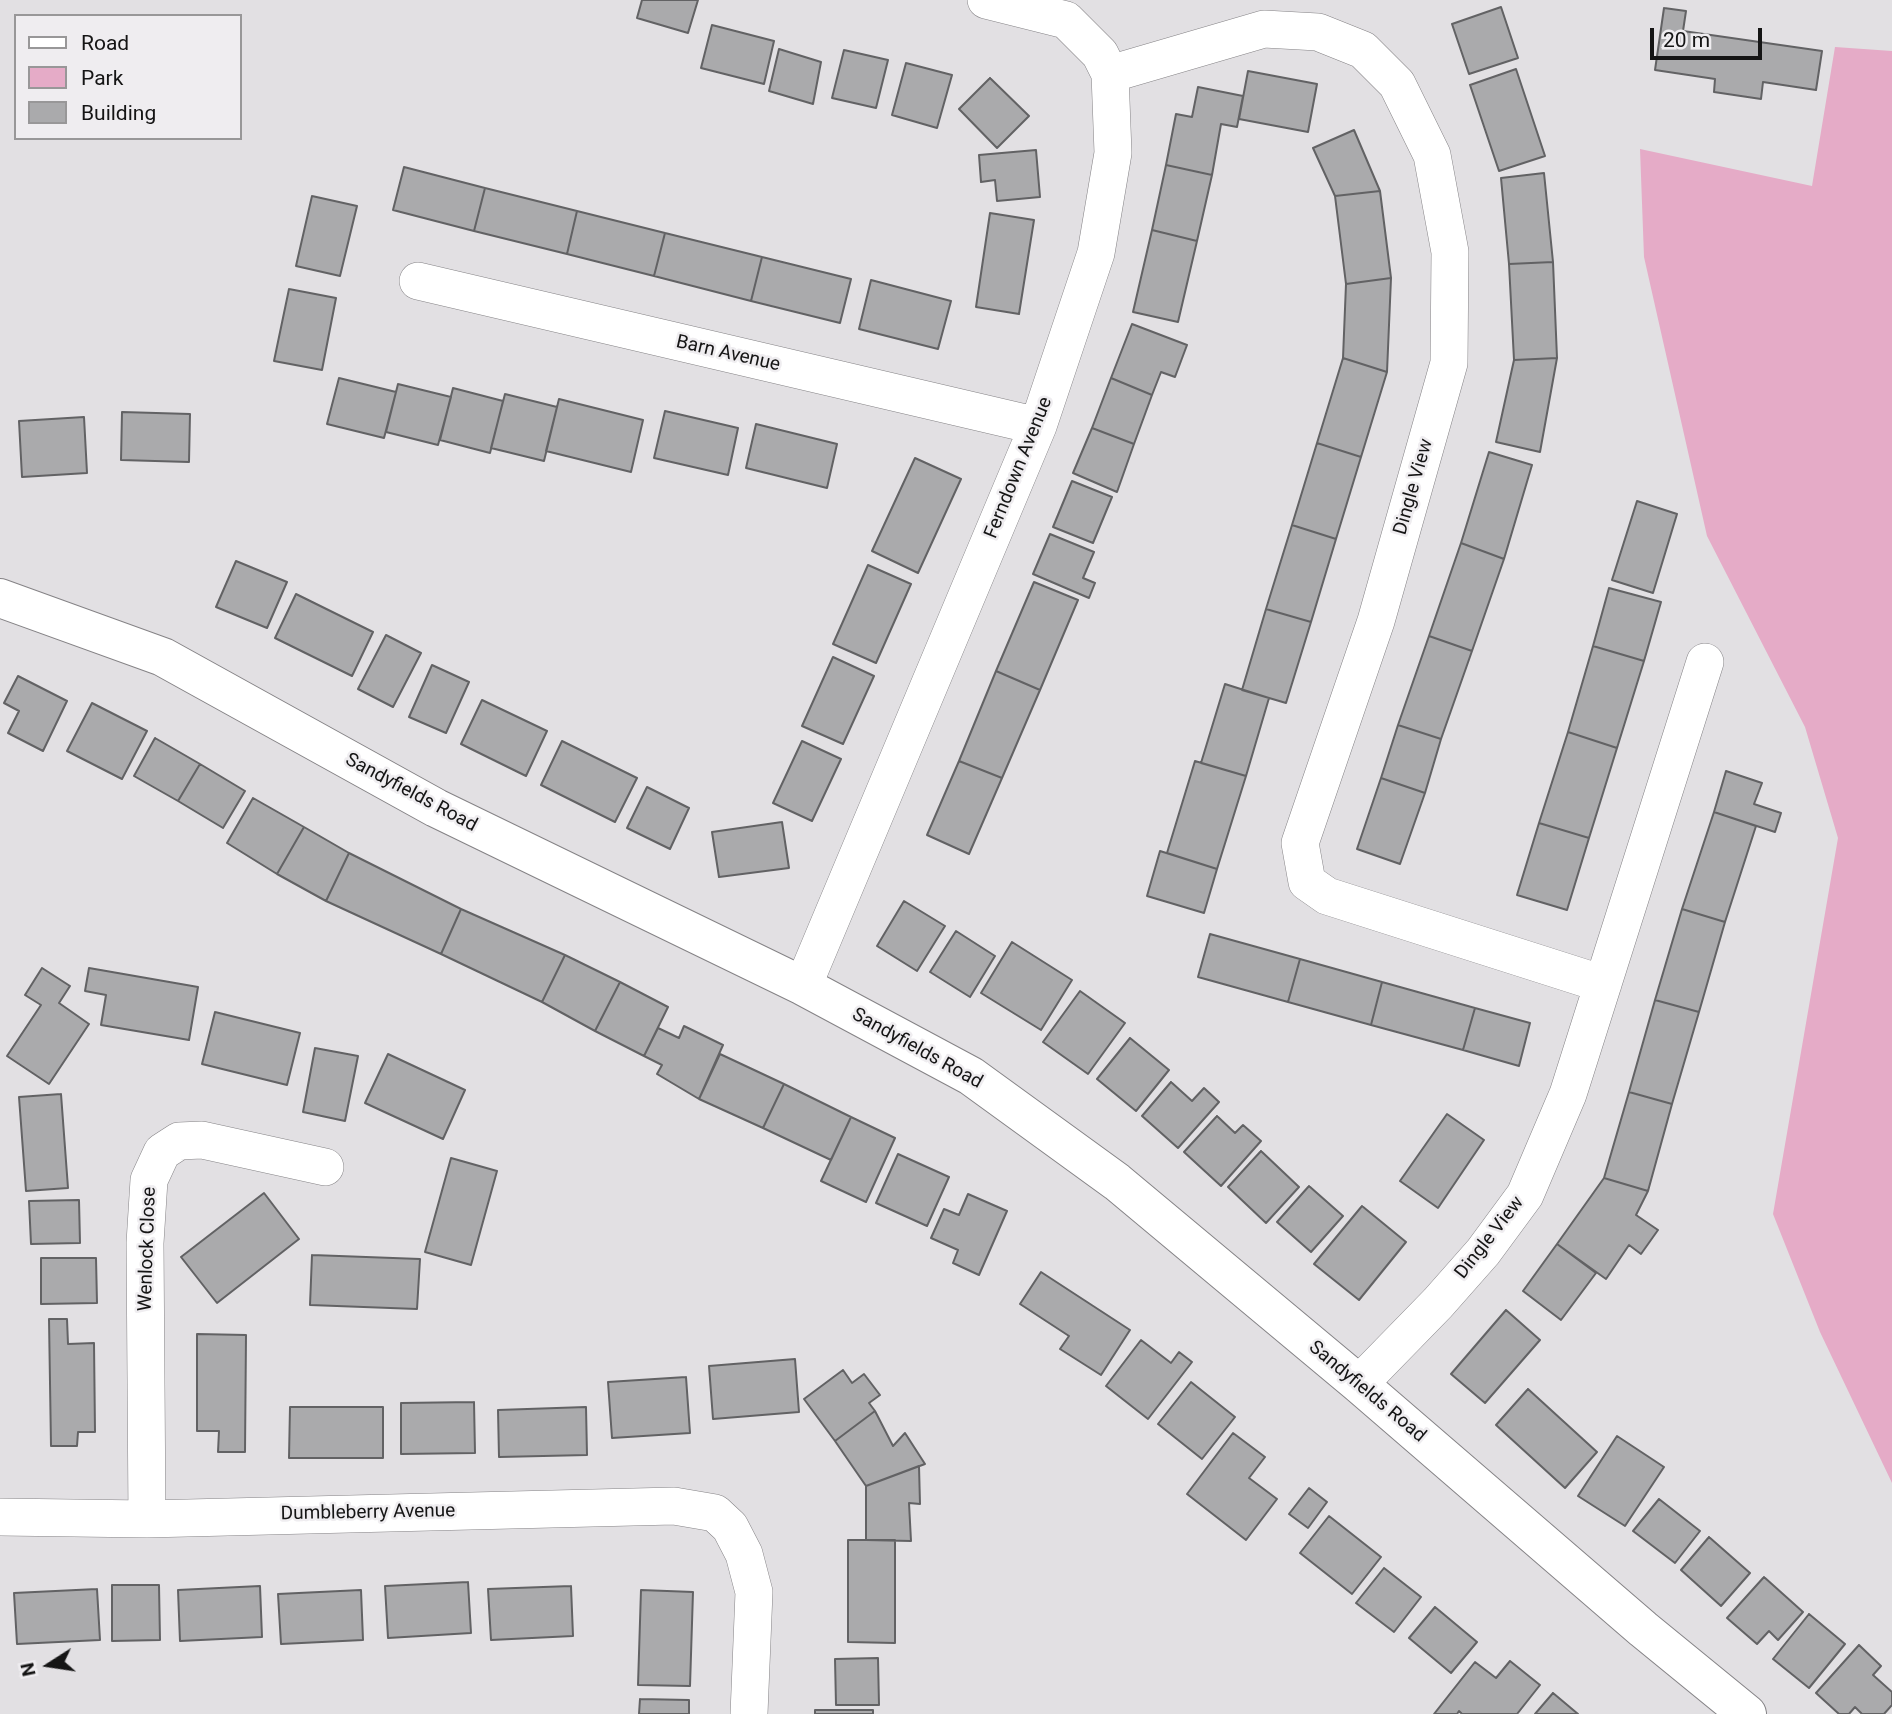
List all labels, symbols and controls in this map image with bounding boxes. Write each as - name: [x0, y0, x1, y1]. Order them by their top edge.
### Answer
- legend: [14, 14, 242, 140]
- scale bar: [1654, 14, 1766, 58]
- text: 20 m: [1663, 28, 1710, 52]
- text: Road: [81, 31, 129, 55]
- text: Park: [81, 66, 123, 90]
- text: Building: [81, 101, 156, 125]
- street label: Barn Avenue: [674, 331, 782, 377]
- street label: Ferndown Avenue: [980, 394, 1058, 542]
- street label: Dingle View: [1389, 436, 1439, 538]
- street label: Sandyfields Road: [341, 749, 481, 837]
- street label: Sandyfields Road: [848, 1004, 986, 1094]
- street label: Wenlock Close: [134, 1186, 162, 1312]
- street label: Dingle View: [1451, 1192, 1529, 1284]
- street label: Sandyfields Road: [1304, 1336, 1430, 1448]
- street label: Dumbleberry Avenue: [281, 1500, 455, 1526]
- north arrow: [14, 1630, 84, 1700]
- text: N: [15, 1661, 41, 1678]

